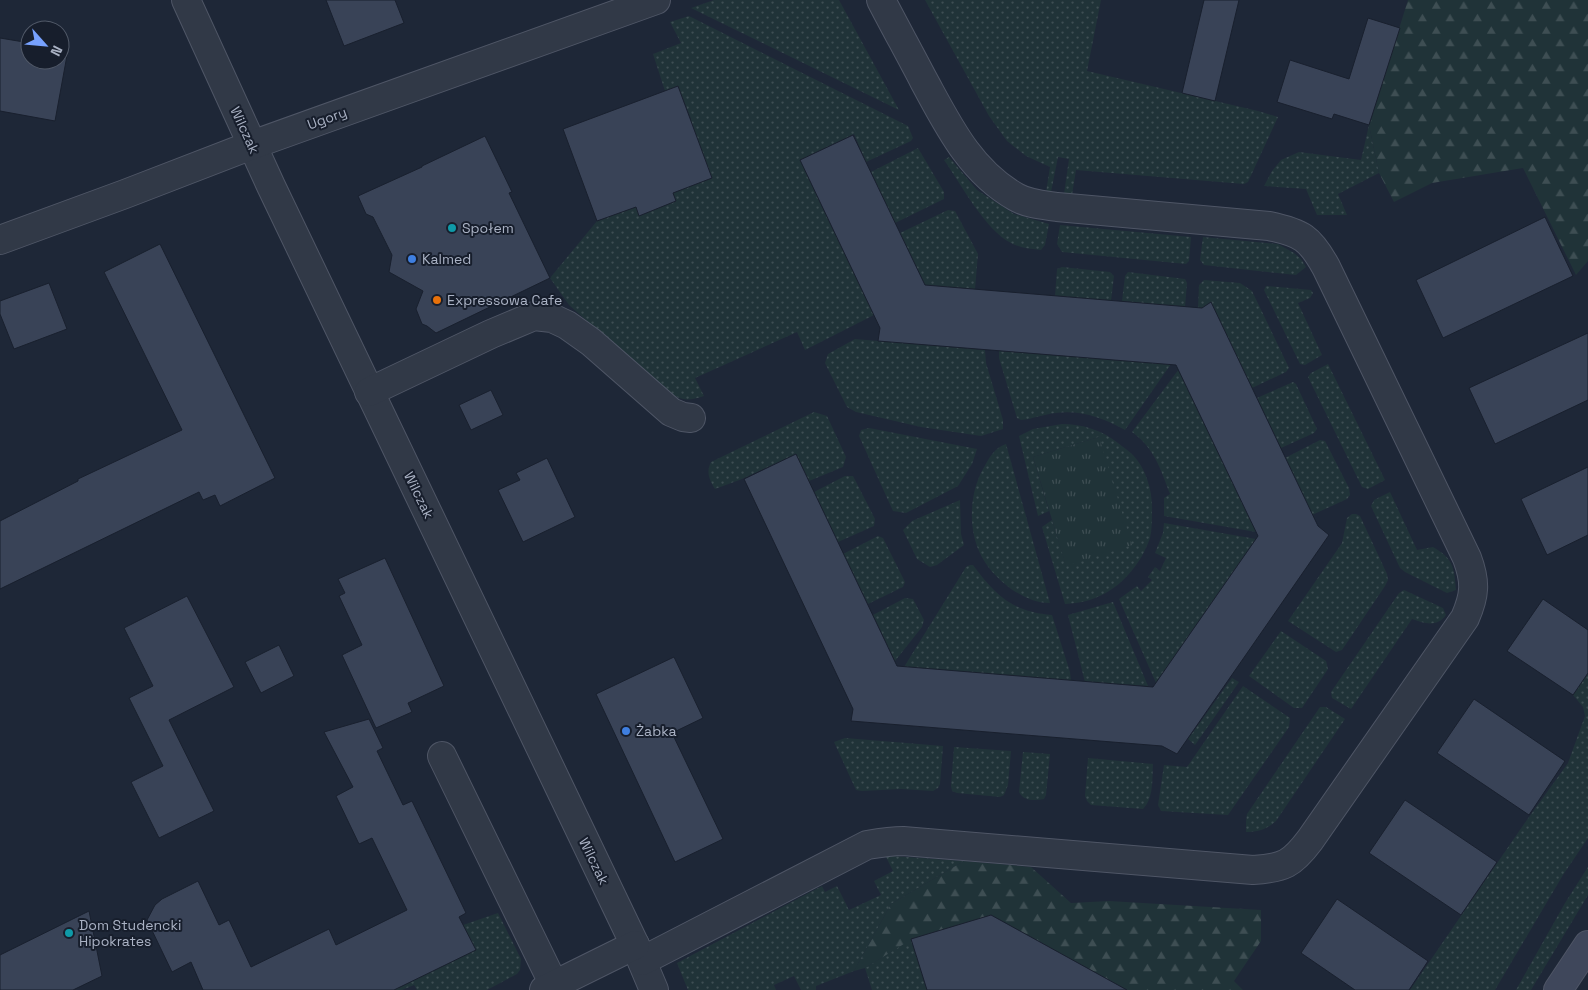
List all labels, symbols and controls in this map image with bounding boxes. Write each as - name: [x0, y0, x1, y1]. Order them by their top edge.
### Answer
- north arrow: [20, 20, 70, 70]
- text: N: [46, 43, 67, 59]
- street label: Ugory: [305, 103, 349, 133]
- street label: Wilczak: [226, 104, 264, 157]
- place label: Społem: [462, 219, 514, 237]
- marker: Społem: [446, 222, 458, 234]
- place label: Kalmed: [422, 250, 471, 268]
- marker: Kalmed: [406, 253, 418, 265]
- place label: Expressowa Cafe: [447, 291, 562, 309]
- marker: Expressowa Cafe: [431, 294, 443, 306]
- street label: Wilczak: [400, 469, 438, 522]
- place label: Żabka: [636, 722, 677, 740]
- marker: Żabka: [620, 725, 632, 737]
- street label: Wilczak: [575, 835, 613, 888]
- place label: Dom Studencki Hipokrates: [79, 916, 181, 950]
- marker: Dom Studencki Hipokrates: [63, 927, 75, 939]

